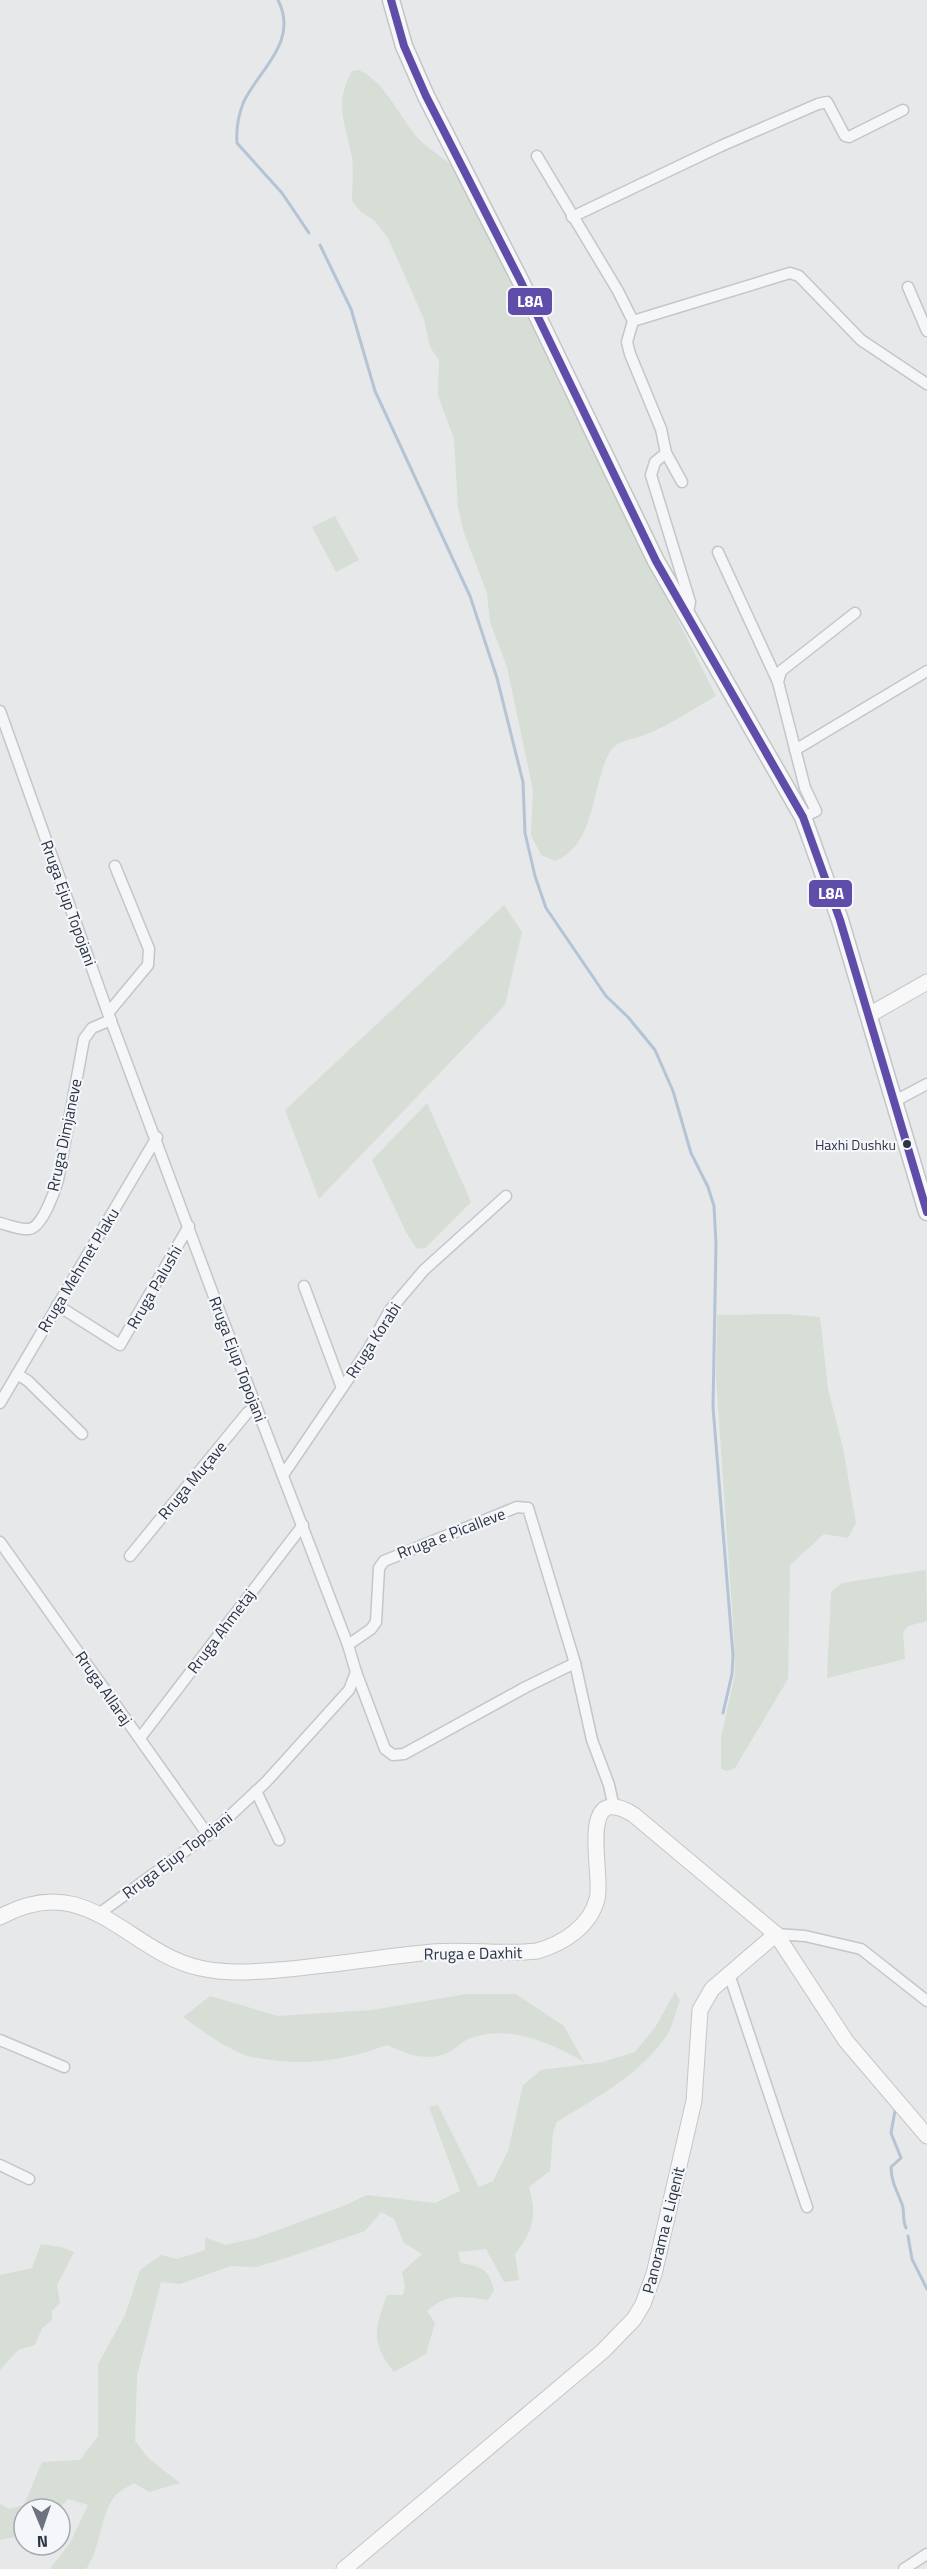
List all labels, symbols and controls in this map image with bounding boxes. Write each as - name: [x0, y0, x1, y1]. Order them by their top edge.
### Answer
- line badge: L8A: [507, 287, 553, 316]
- text: L8A: [517, 289, 543, 313]
- street label: Rruga Ejup Topojani: [35, 837, 103, 969]
- line badge: L8A: [808, 879, 853, 908]
- text: L8A: [818, 881, 844, 905]
- street label: Rruga Dimjaneve: [40, 1076, 88, 1194]
- place label: Haxhi Dushku: [815, 1134, 896, 1155]
- marker: Haxhi Dushku: [901, 1138, 913, 1150]
- street label: Rruga Mehmet Plaku: [31, 1203, 125, 1337]
- street label: Rruga Palushi: [120, 1241, 188, 1333]
- street label: Rruga Ejup Topojani: [203, 1293, 273, 1425]
- street label: Rruga Korabi: [339, 1297, 407, 1383]
- street label: Rruga Muçave: [152, 1435, 232, 1525]
- street label: Rruga e Picalleve: [393, 1501, 509, 1565]
- street label: Rruga Ahmetaj: [181, 1584, 261, 1678]
- street label: Rruga Allaraj: [70, 1646, 138, 1730]
- street label: Rruga Ejup Topojani: [117, 1806, 237, 1904]
- street label: Rruga e Daxhit: [424, 1940, 523, 1966]
- street label: Panorama e Liqenit: [636, 2164, 690, 2296]
- north arrow: [12, 2497, 72, 2557]
- text: N: [37, 2530, 48, 2554]

